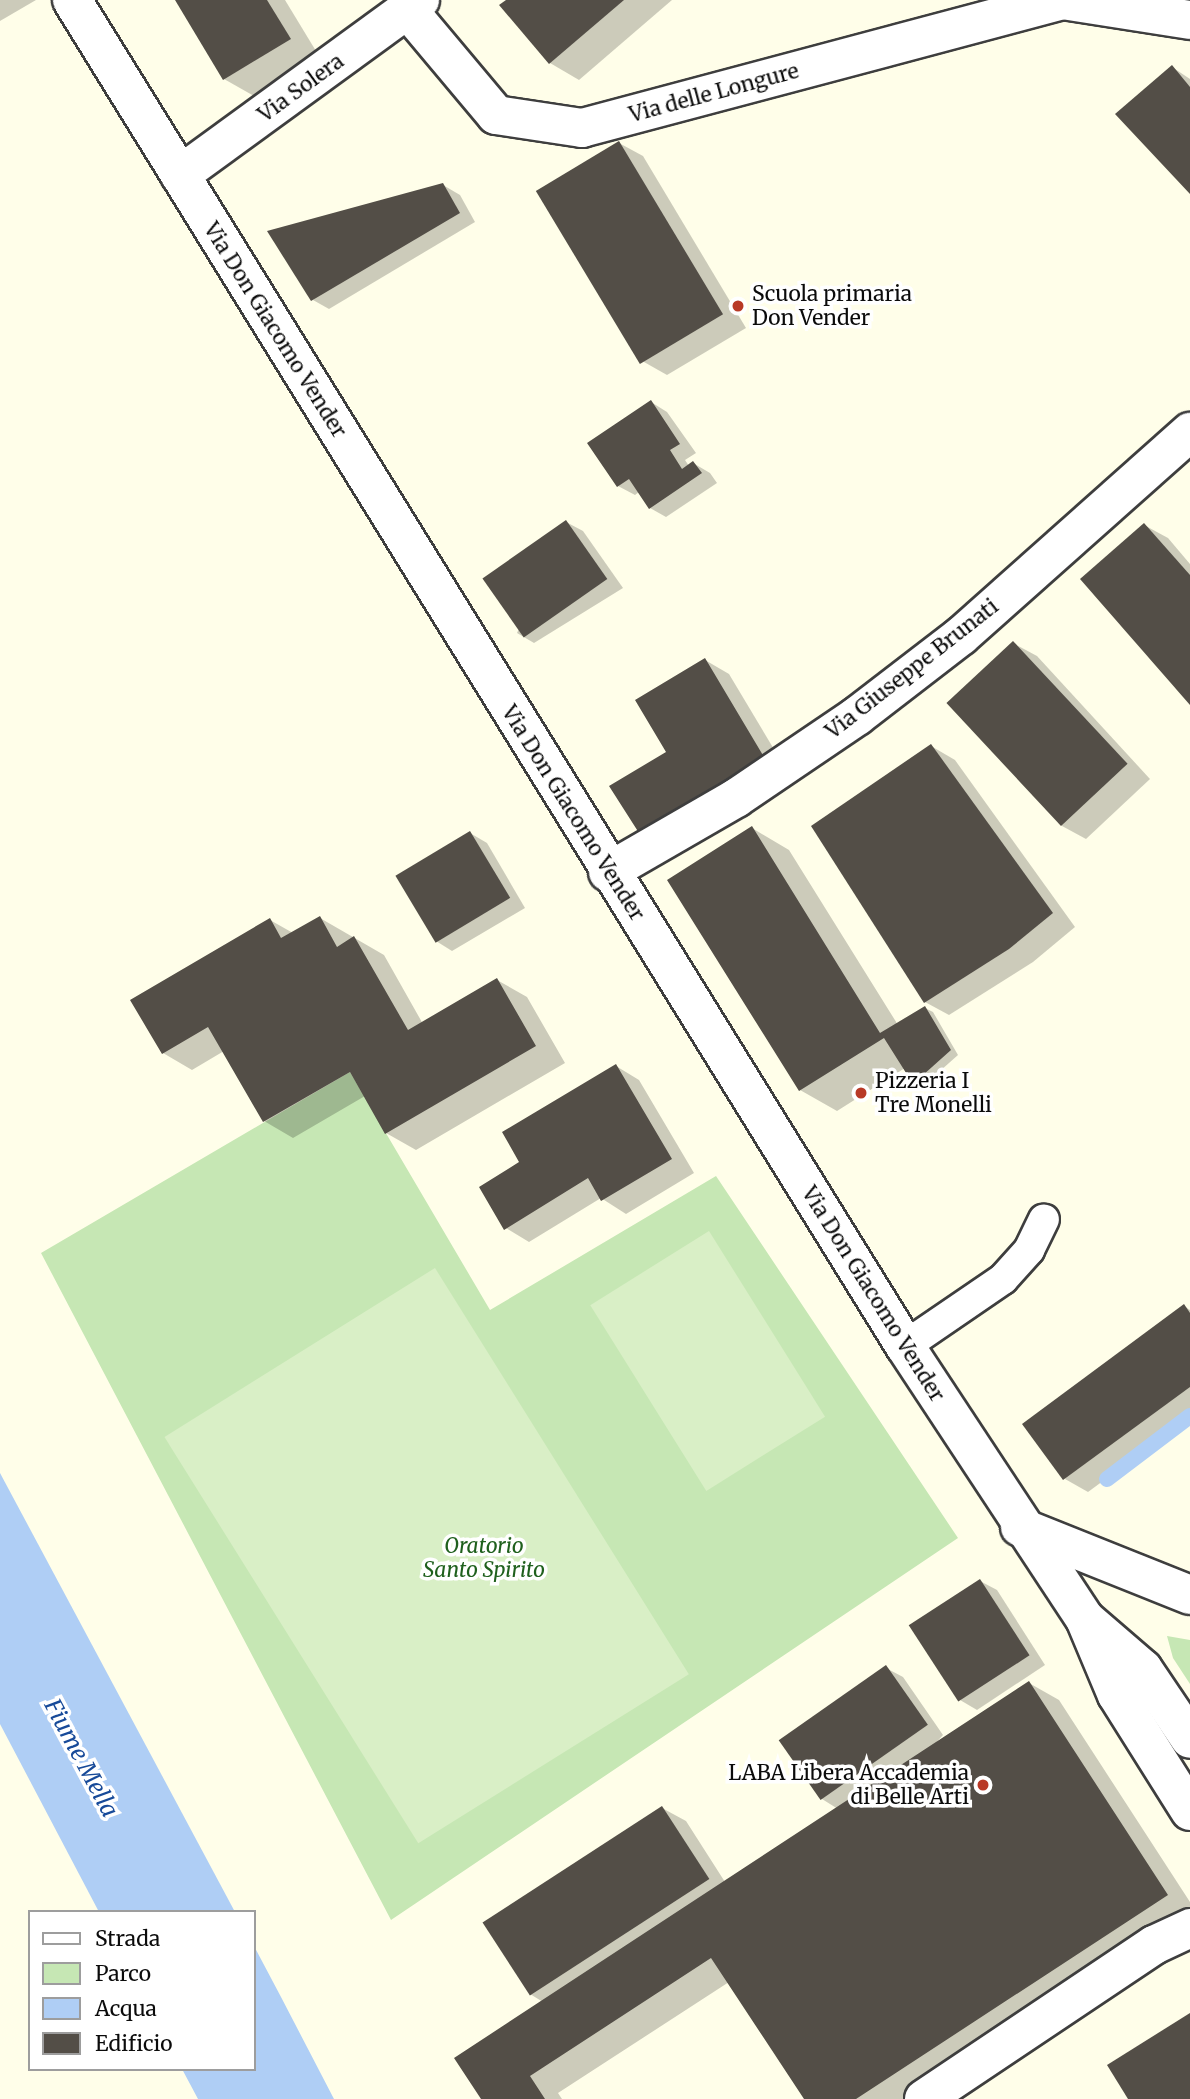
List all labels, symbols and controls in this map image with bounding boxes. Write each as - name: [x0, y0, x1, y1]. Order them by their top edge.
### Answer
- street label: Via Solera: [253, 49, 349, 127]
- street label: Via delle Longure: [626, 58, 802, 128]
- street label: Via Don Giacomo Vender: [198, 218, 352, 442]
- place label: Scuola primaria Don Vender: [752, 281, 912, 331]
- marker: Scuola primaria Don Vender: [730, 298, 746, 314]
- street label: Via Giuseppe Brunati: [821, 594, 1003, 744]
- street label: Via Don Giacomo Vender: [496, 701, 650, 925]
- place label: Pizzeria I Tre Monelli: [875, 1068, 992, 1118]
- marker: Pizzeria I Tre Monelli: [853, 1085, 869, 1101]
- street label: Via Don Giacomo Vender: [796, 1182, 950, 1406]
- park label: Oratorio Santo Spirito: [423, 1533, 545, 1583]
- water label: Fiume Mella: [38, 1694, 124, 1822]
- place label: LABA Libera Accademia di Belle Arti: [728, 1760, 969, 1810]
- marker: LABA Libera Accademia di Belle Arti: [975, 1777, 991, 1793]
- legend: [28, 1910, 256, 2071]
- text: Strada: [95, 1925, 160, 1952]
- text: Parco: [95, 1960, 151, 1987]
- text: Acqua: [95, 1995, 157, 2022]
- text: Edificio: [95, 2030, 172, 2057]

